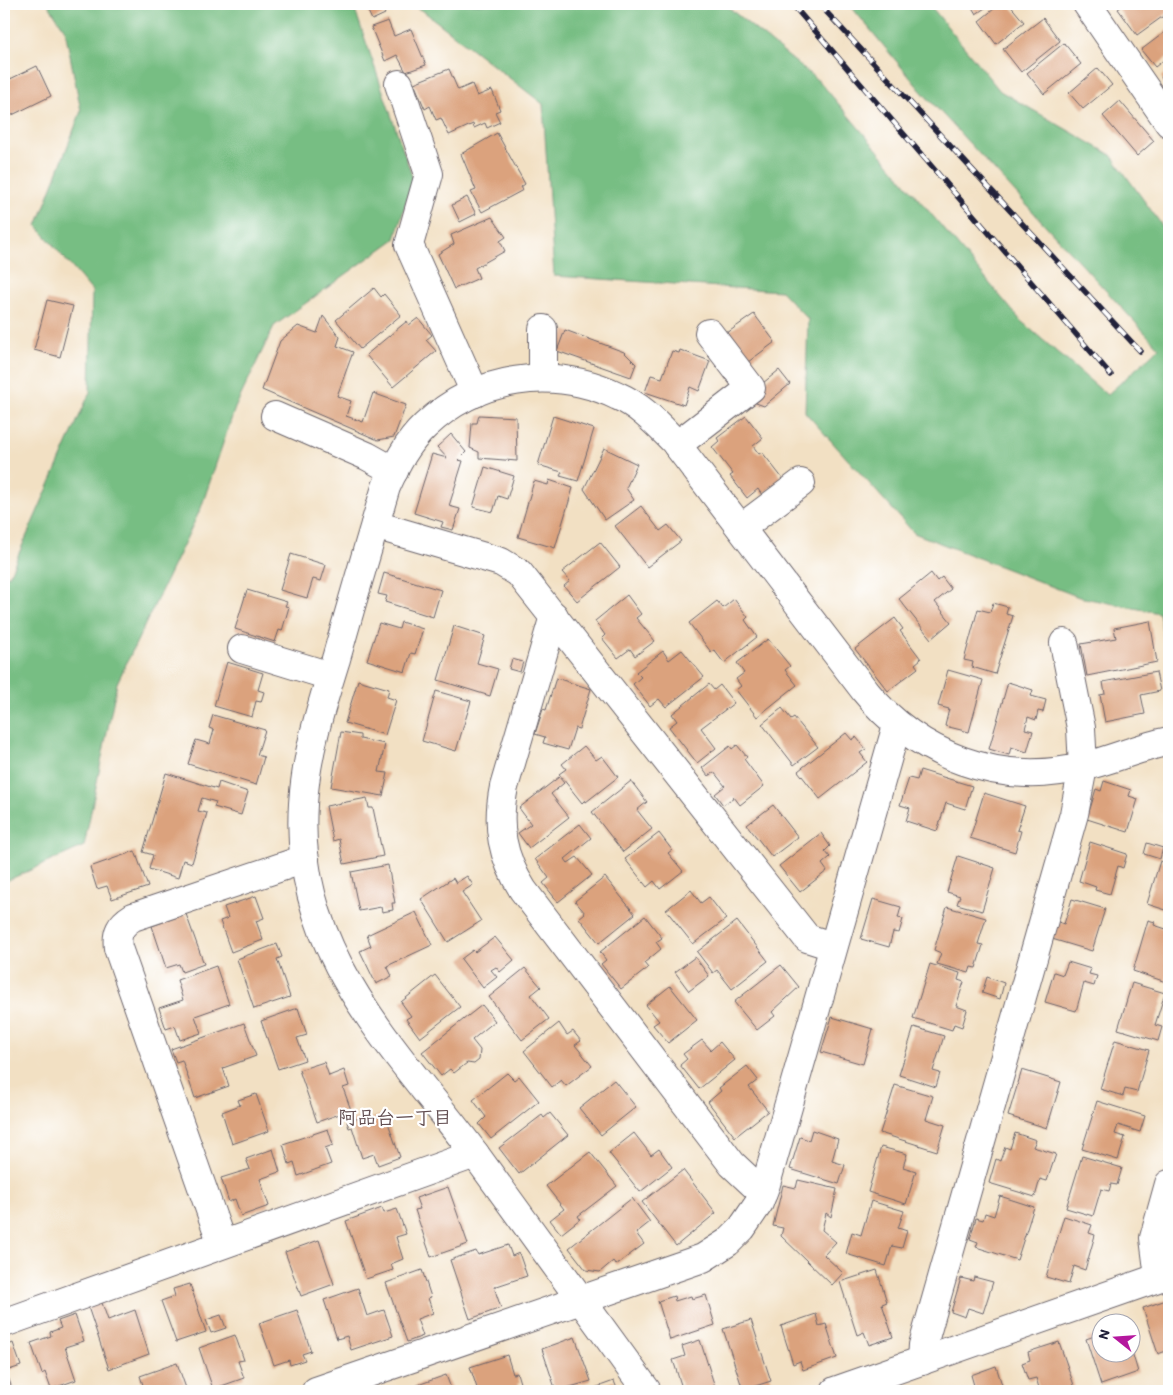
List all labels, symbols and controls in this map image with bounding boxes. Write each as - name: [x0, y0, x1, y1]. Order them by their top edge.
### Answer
- district label: 阿品台一丁目: [338, 1106, 452, 1129]
- north arrow: [1090, 1312, 1140, 1362]
- text: N: [1095, 1327, 1114, 1341]

